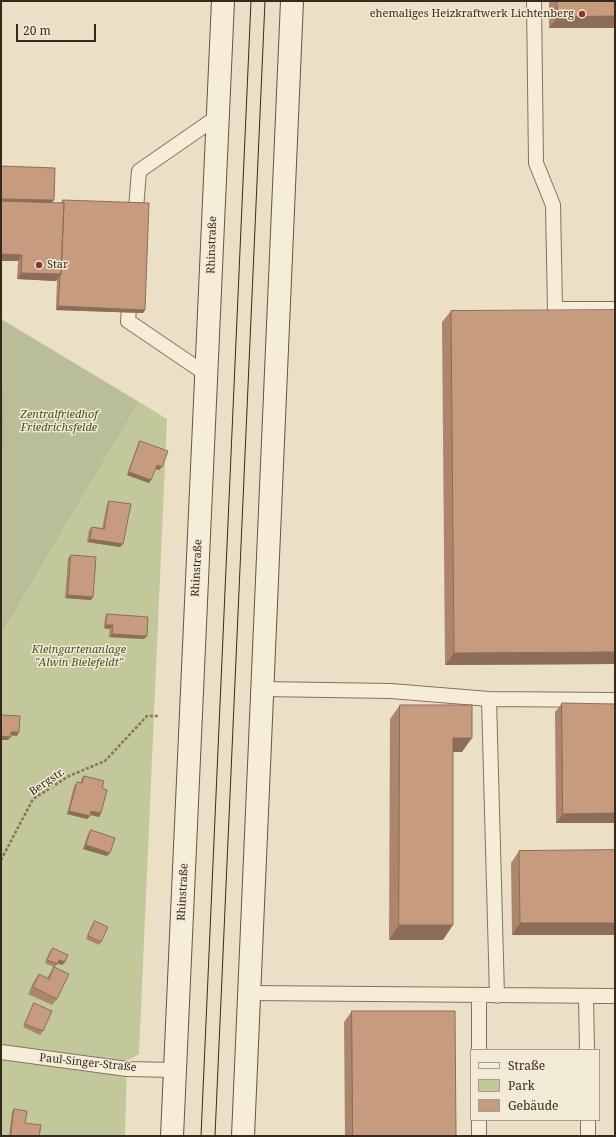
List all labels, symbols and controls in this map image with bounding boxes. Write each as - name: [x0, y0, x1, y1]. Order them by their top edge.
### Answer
- place label: ehemaliges Heizkraftwerk Lichtenberg: [370, 7, 574, 21]
- marker: ehemaliges Heizkraftwerk Lichtenberg: [577, 9, 587, 19]
- scale bar: [18, 16, 98, 42]
- text: 20 m: [23, 22, 51, 39]
- street label: Rhinstraße: [204, 216, 220, 274]
- place label: Star: [47, 258, 68, 272]
- marker: Star: [34, 260, 44, 270]
- park label: Zentralfriedhof Friedrichsfelde: [20, 408, 98, 434]
- street label: Rhinstraße: [189, 539, 205, 597]
- park label: Kleingartenanlage "Alwin Bielefeldt": [32, 643, 126, 669]
- street label: Bergstr.: [27, 765, 67, 799]
- street label: Rhinstraße: [175, 863, 191, 921]
- legend: [470, 1049, 600, 1121]
- street label: Paul-Singer-Straße: [39, 1051, 137, 1075]
- text: Straße: [508, 1057, 545, 1074]
- text: Park: [508, 1077, 535, 1094]
- text: Gebäude: [508, 1097, 559, 1114]

